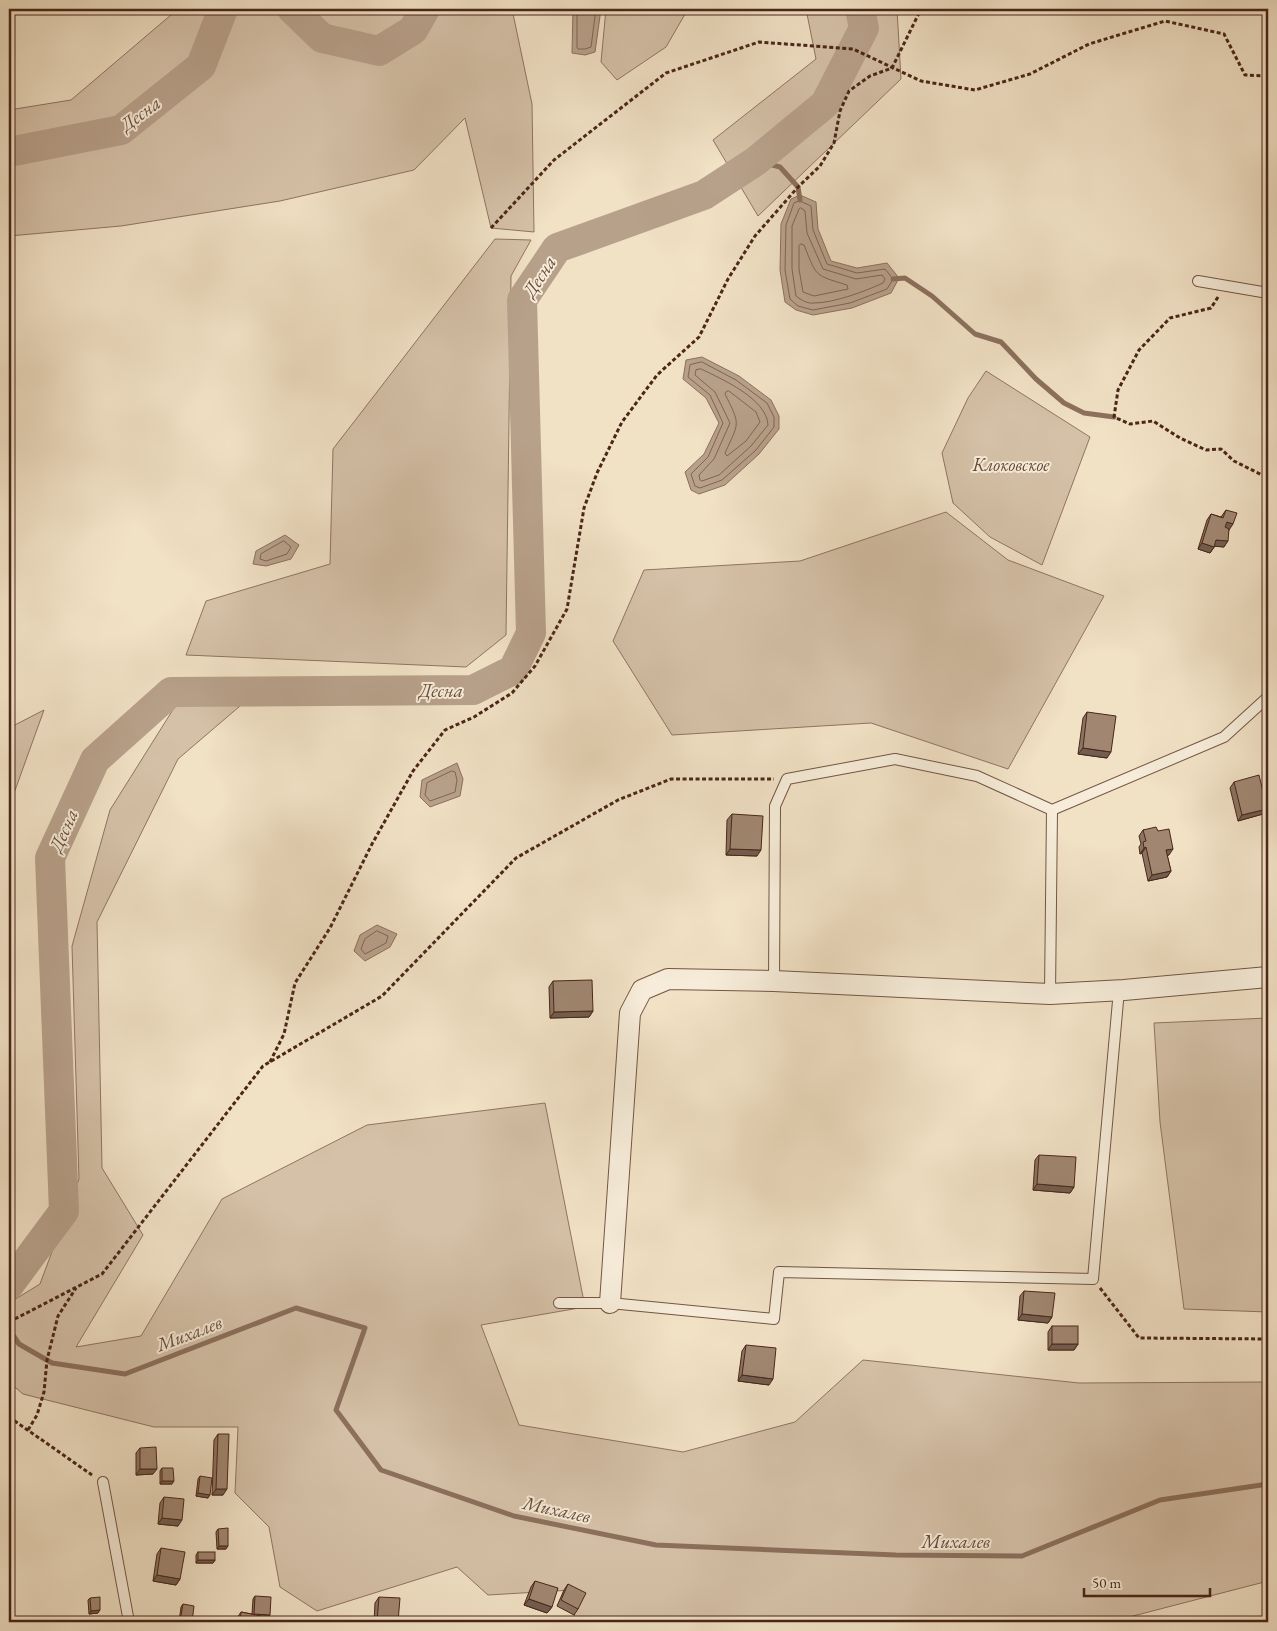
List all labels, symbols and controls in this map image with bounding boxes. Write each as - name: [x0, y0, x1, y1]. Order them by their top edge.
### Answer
- water label: Десна: [113, 90, 165, 138]
- water label: Десна: [516, 251, 562, 303]
- park label: Клоковское: [972, 453, 1050, 476]
- water label: Десна: [417, 678, 463, 703]
- water label: Десна: [42, 805, 84, 857]
- water label: Михалев: [152, 1309, 226, 1358]
- water label: Михалев: [520, 1490, 593, 1529]
- water label: Михалев: [921, 1529, 990, 1554]
- scale bar: [1084, 1566, 1211, 1598]
- text: 50 m: [1092, 1573, 1121, 1592]

